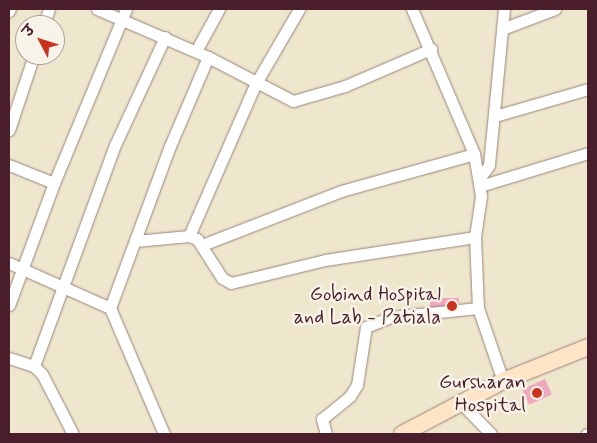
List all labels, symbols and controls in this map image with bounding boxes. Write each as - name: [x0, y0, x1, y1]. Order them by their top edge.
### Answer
- north arrow: [15, 15, 65, 65]
- text: उ: [19, 22, 39, 40]
- place label: Gobind Hospital and Lab - Patiala: [292, 282, 441, 329]
- marker: Gobind Hospital and Lab - Patiala: [445, 299, 459, 313]
- place label: Gursharan Hospital: [439, 370, 526, 417]
- marker: Gursharan Hospital: [530, 386, 544, 400]

